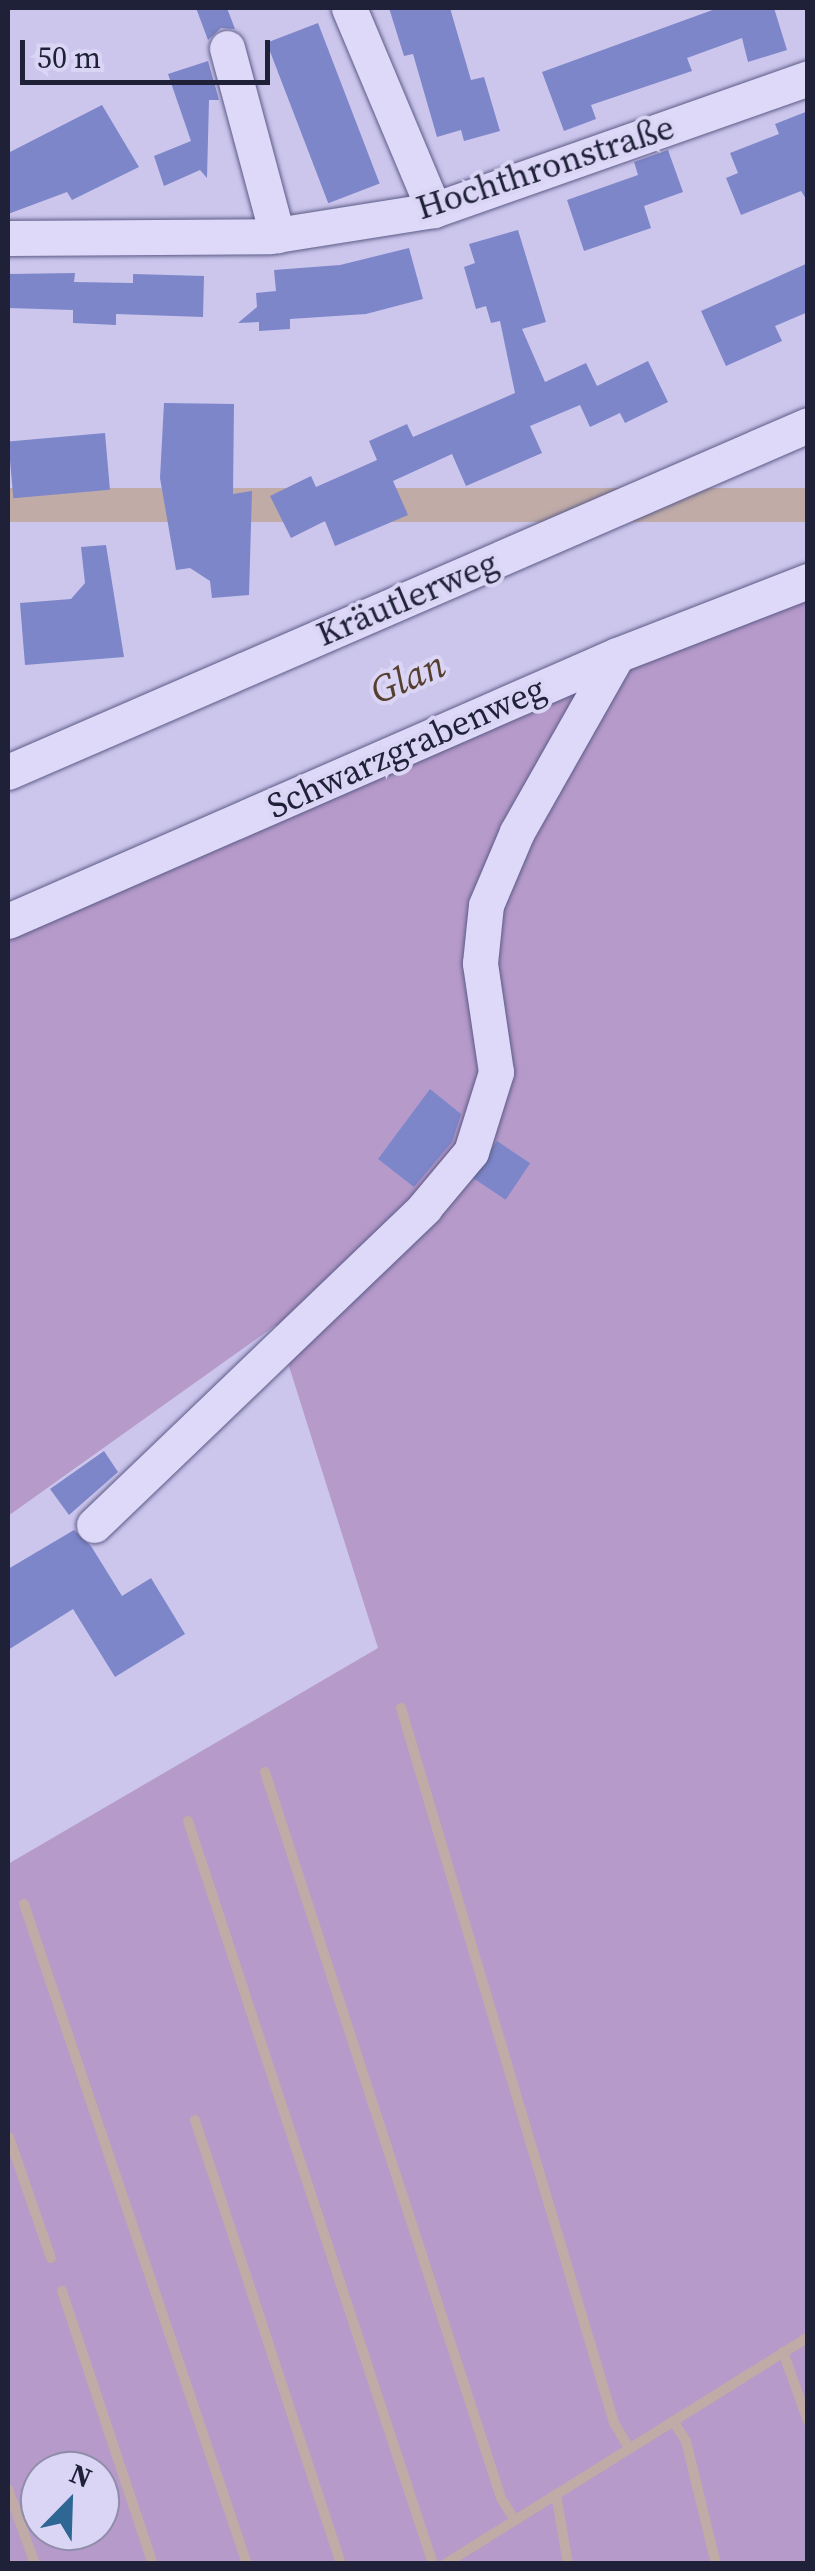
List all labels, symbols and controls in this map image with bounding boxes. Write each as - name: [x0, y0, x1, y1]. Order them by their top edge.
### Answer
- scale bar: [25, 20, 275, 82]
- text: 50 m: [37, 37, 101, 78]
- street label: Hochthronstraße: [411, 106, 679, 228]
- street label: Kräutlerweg: [310, 541, 504, 655]
- water label: Glan: [364, 642, 452, 714]
- street label: Schwarzgrabenweg: [261, 667, 551, 827]
- north arrow: [20, 2451, 120, 2551]
- text: N: [64, 2454, 98, 2497]

